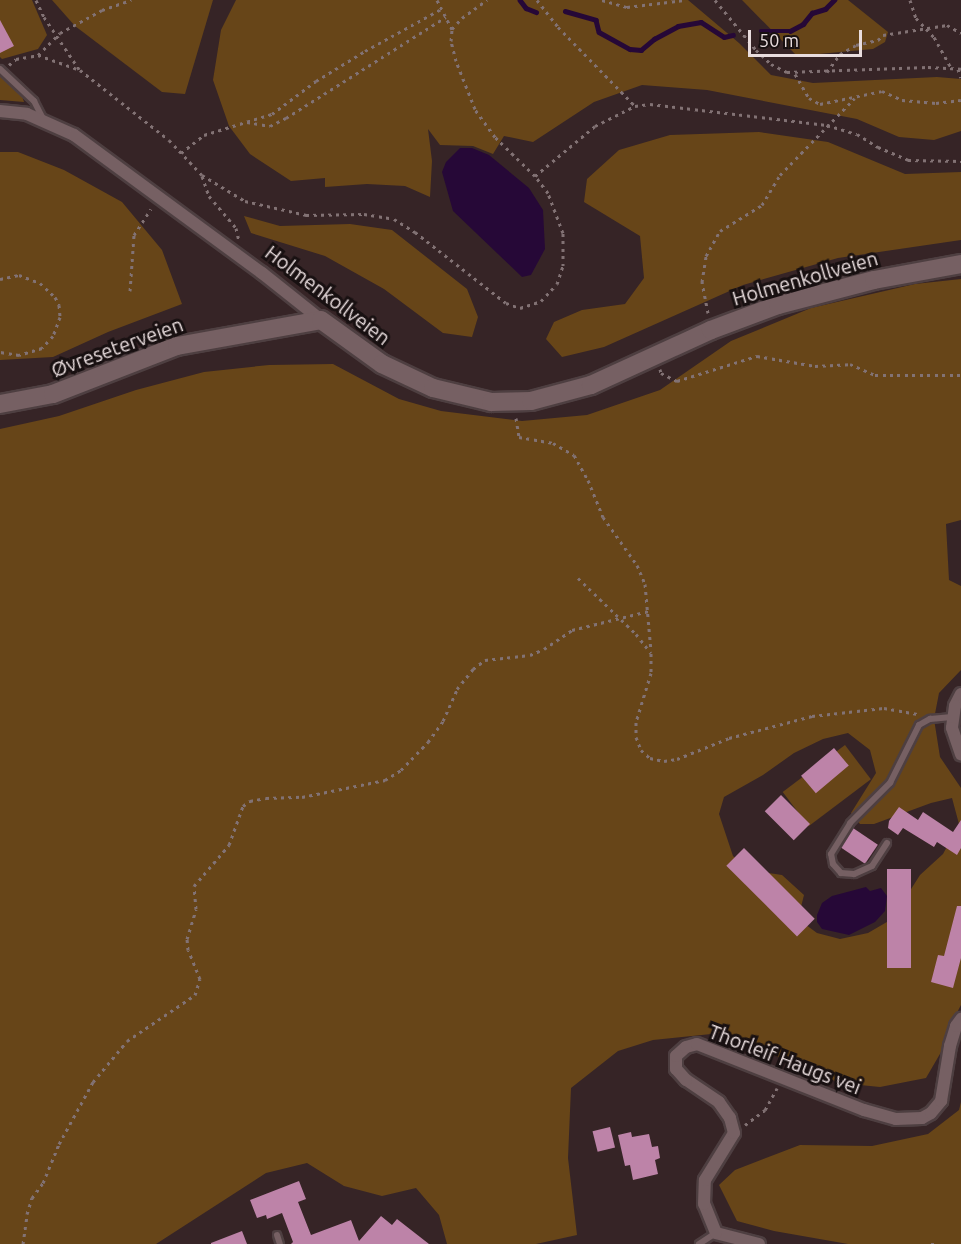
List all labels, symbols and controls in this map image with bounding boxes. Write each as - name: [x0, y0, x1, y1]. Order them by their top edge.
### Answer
- scale bar: [751, 18, 865, 56]
- text: 50 m: [759, 30, 799, 50]
- street label: Holmenkollveien: [261, 240, 395, 350]
- street label: Holmenkollveien: [729, 246, 881, 310]
- street label: Øvreseterveien: [48, 312, 186, 382]
- street label: Thorleif Haugs vei: [705, 1019, 865, 1099]

